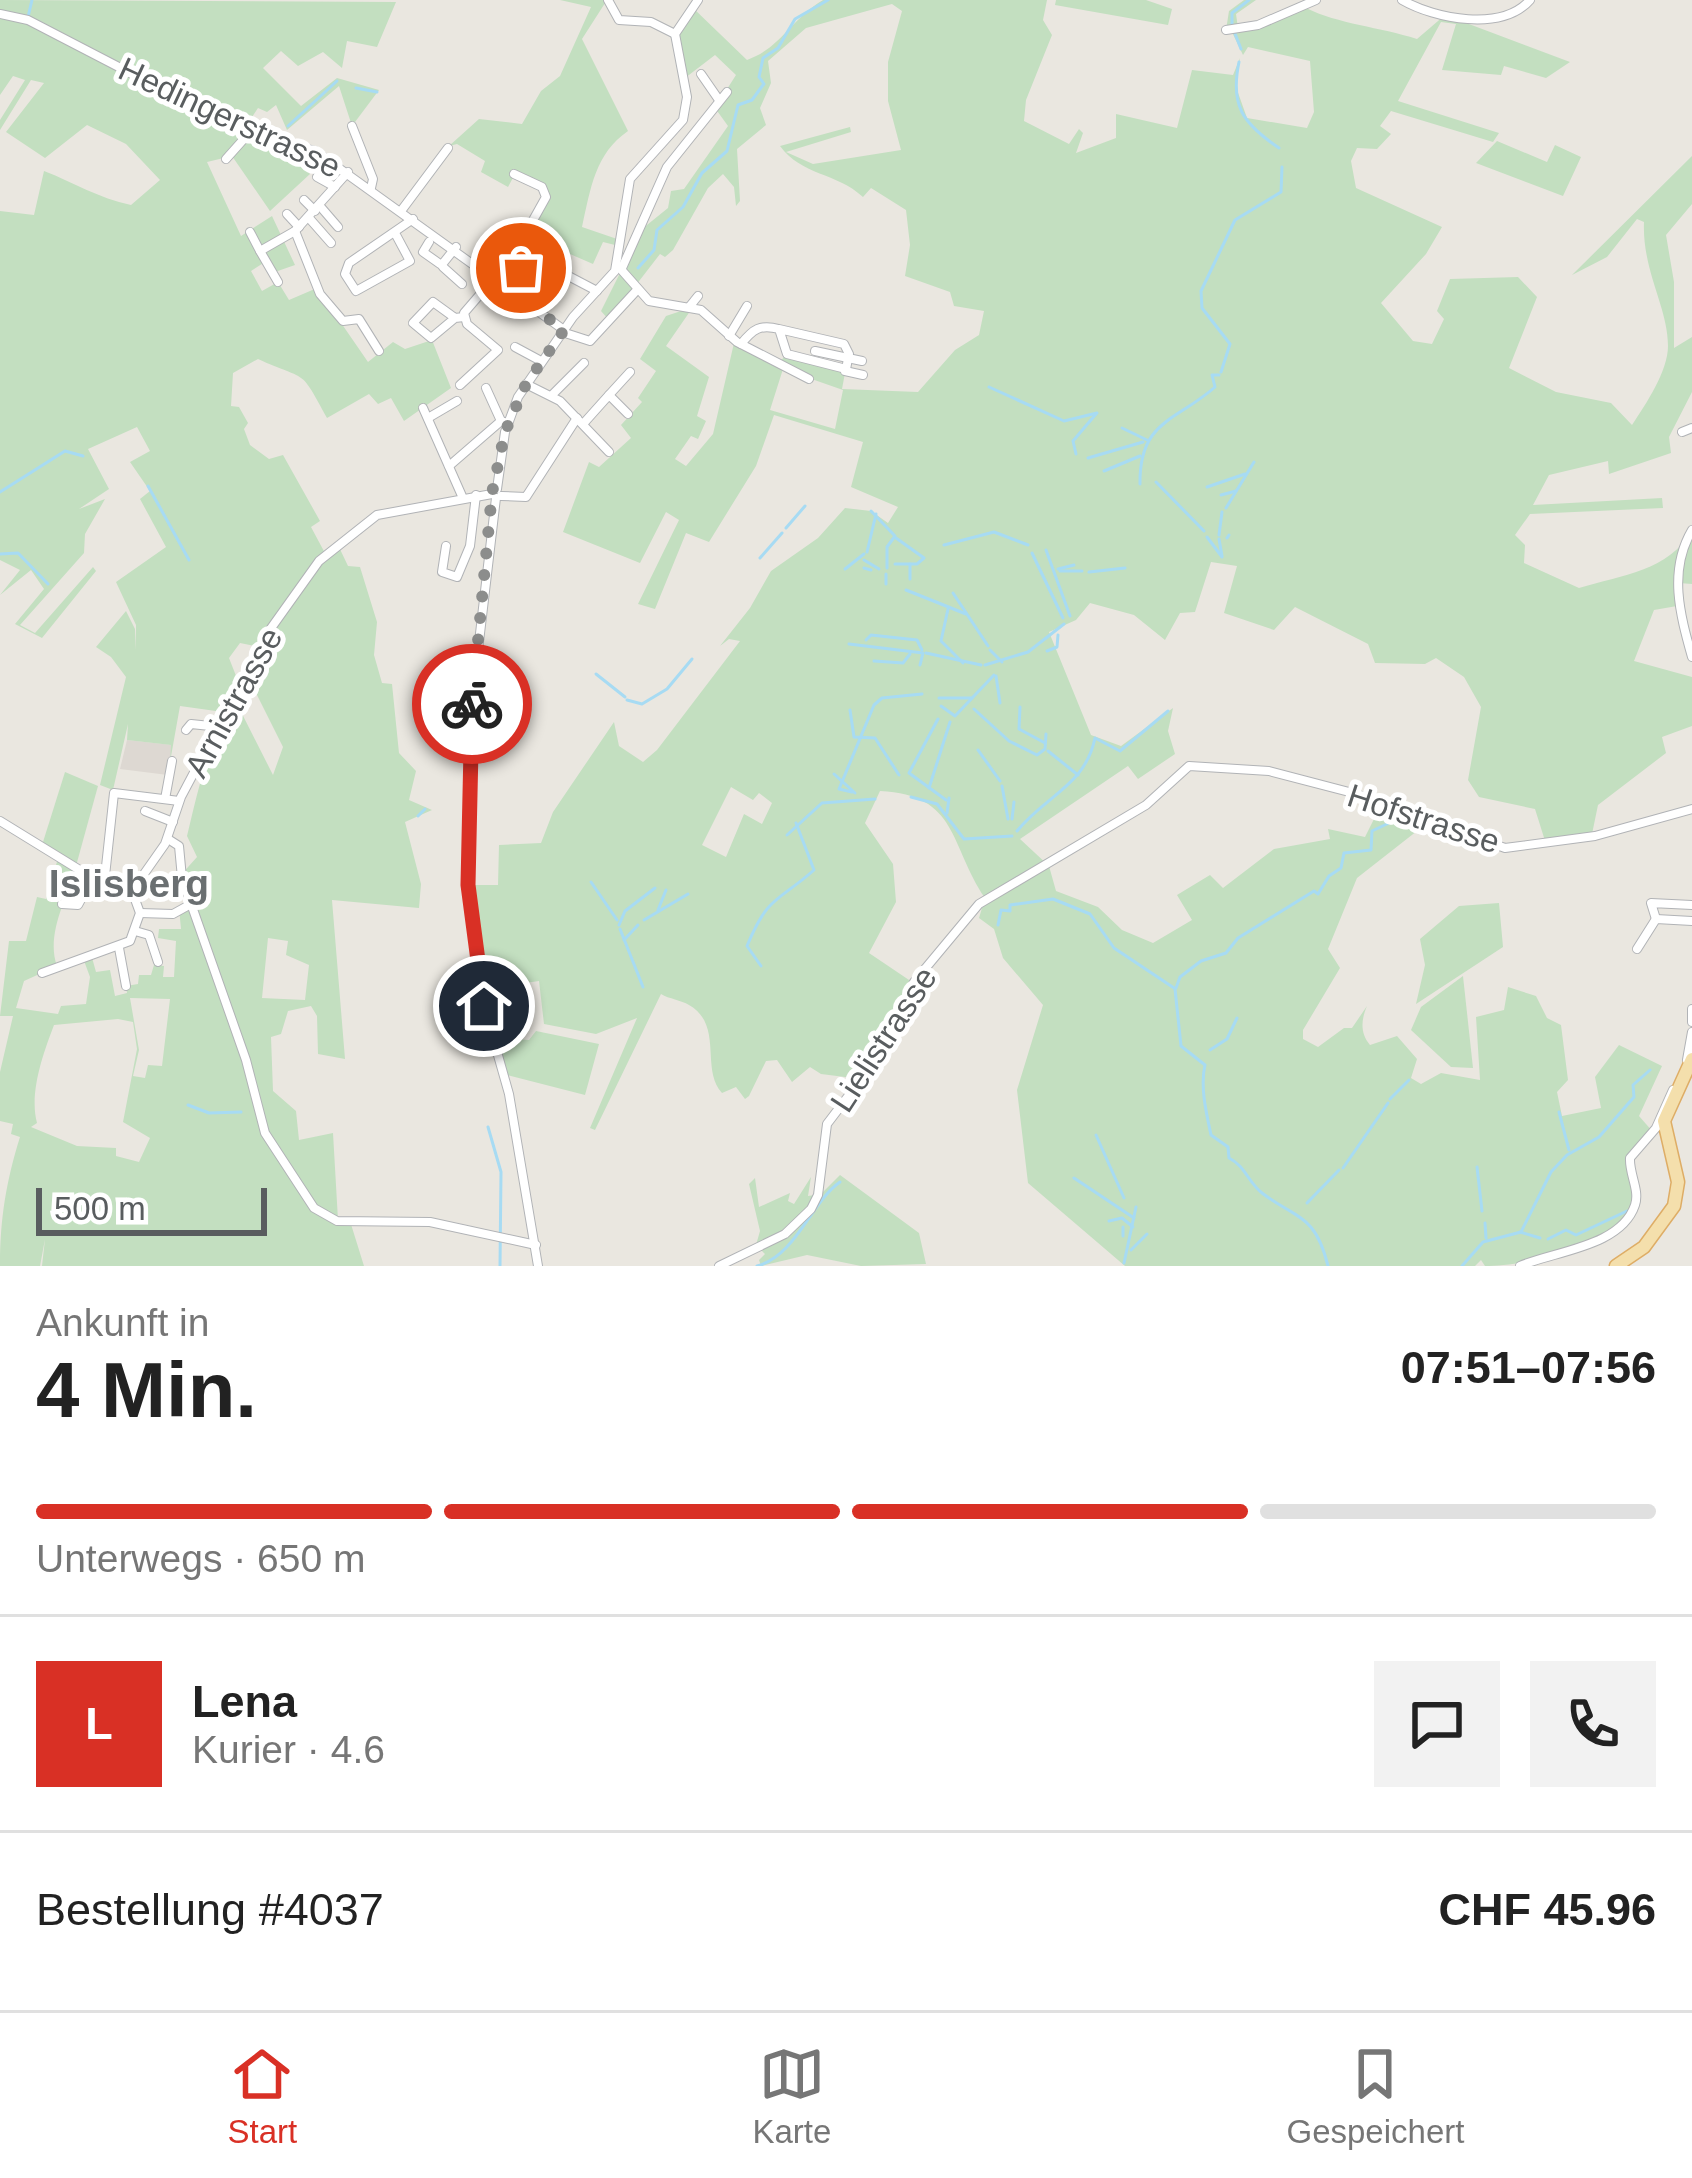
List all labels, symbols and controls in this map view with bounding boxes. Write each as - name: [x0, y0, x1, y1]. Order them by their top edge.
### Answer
- street label: Hedingerstrasse: [113, 50, 346, 185]
- pin: [470, 217, 572, 319]
- icon: bag: [488, 235, 554, 301]
- street label: Arnistrasse: [177, 621, 290, 783]
- courier: [412, 644, 532, 764]
- icon: bike: [439, 671, 505, 737]
- street label: Hofstrasse: [1343, 777, 1505, 860]
- district label: Islisberg: [49, 862, 209, 905]
- pin: [433, 955, 535, 1057]
- street label: Lielistrasse: [823, 960, 944, 1119]
- icon: home: [451, 973, 517, 1039]
- scale bar: [36, 1182, 267, 1235]
- text: 500 m: [54, 1190, 146, 1227]
- text: Ankunft in: [36, 1301, 209, 1344]
- text: 07:51–07:56: [1401, 1342, 1656, 1393]
- text: 4 Min.: [36, 1346, 257, 1434]
- text: Unterwegs · 650 m: [36, 1537, 365, 1580]
- button: chat: [1374, 1661, 1500, 1787]
- button: phone: [1530, 1661, 1656, 1787]
- text: Lena: [192, 1676, 297, 1727]
- text: L: [85, 1698, 113, 1749]
- text: Kurier · 4.6: [192, 1728, 385, 1771]
- text: Bestellung #4037: [36, 1884, 384, 1935]
- text: CHF 45.96: [1438, 1884, 1656, 1935]
- tab: Start: [228, 2041, 297, 2151]
- tab: Karte: [752, 2041, 831, 2151]
- tab: Gespeichert: [1286, 2041, 1464, 2151]

